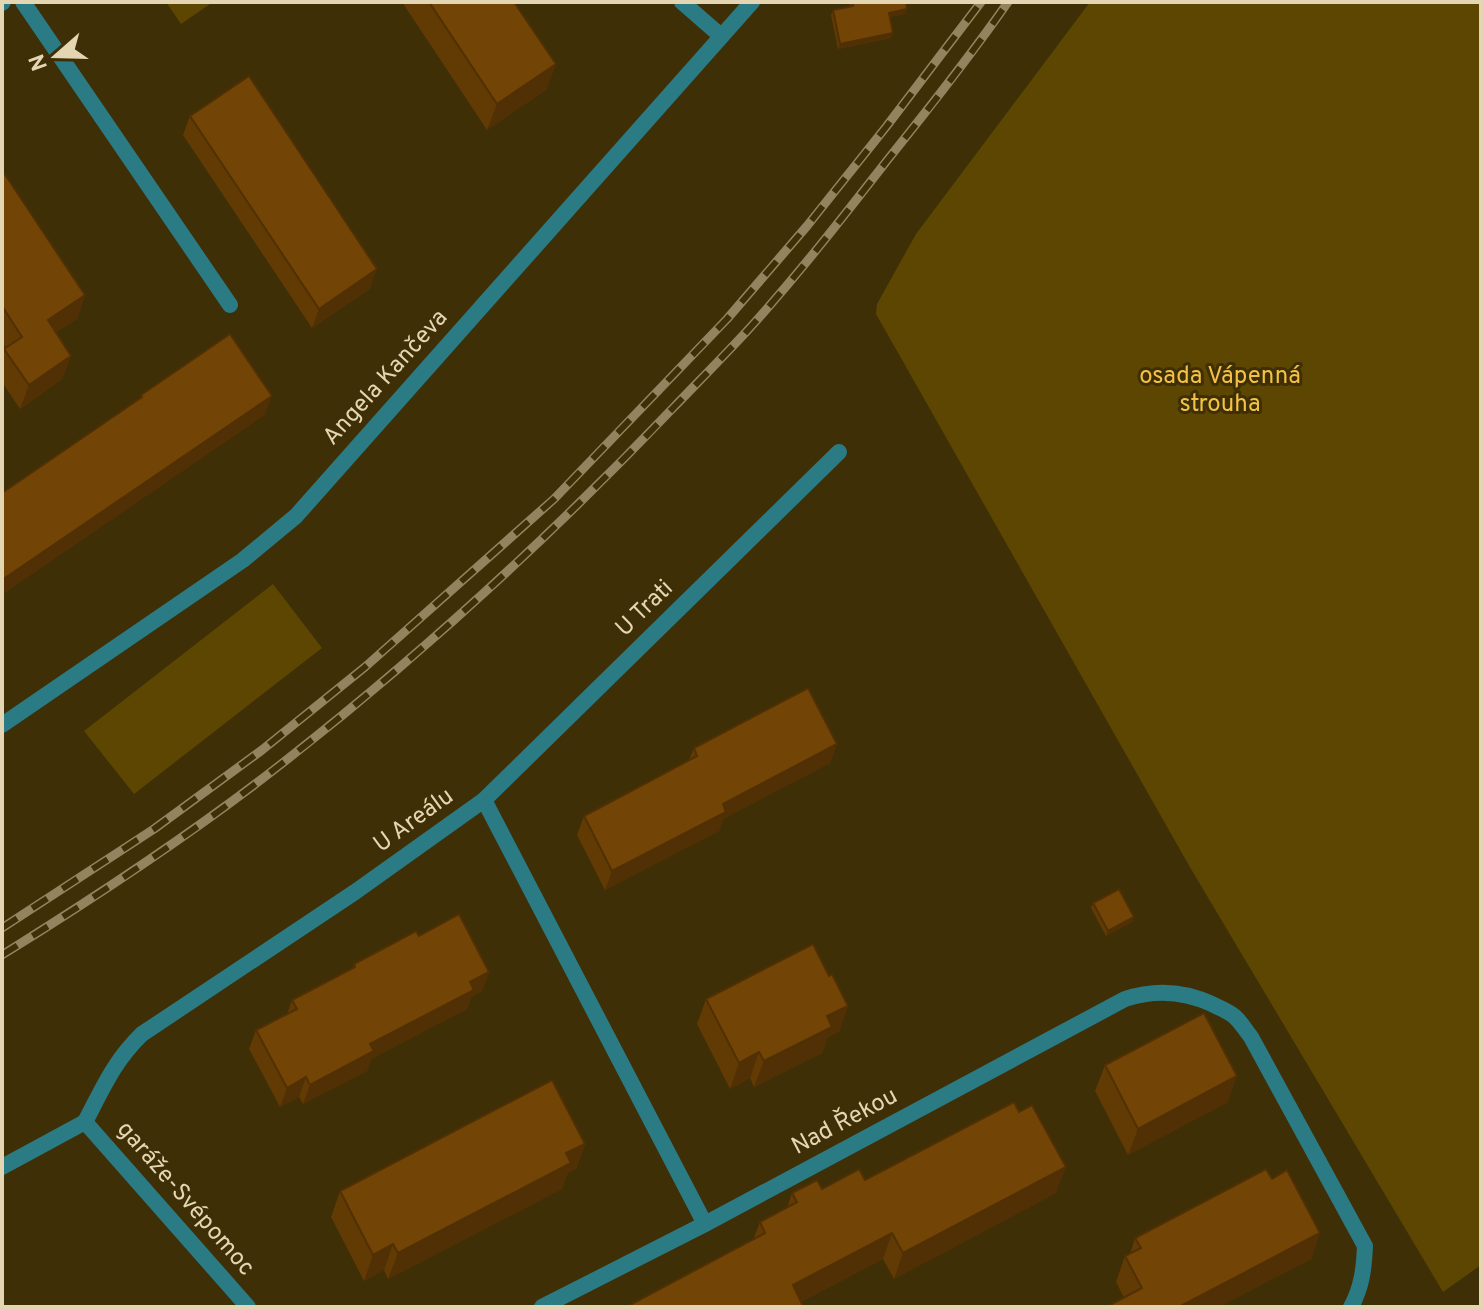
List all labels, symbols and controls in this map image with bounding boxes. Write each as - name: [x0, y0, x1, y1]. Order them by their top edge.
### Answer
- north arrow: [16, 16, 96, 96]
- text: N: [24, 50, 55, 74]
- street label: Angela Kančeva: [317, 304, 455, 452]
- park label: osada Vápenná strouha: [1139, 362, 1301, 420]
- street label: U Trati: [610, 574, 680, 644]
- street label: U Areálu: [368, 782, 460, 860]
- street label: Nad Řekou: [786, 1080, 903, 1162]
- street label: garáže-Svépomoc: [110, 1115, 260, 1283]

